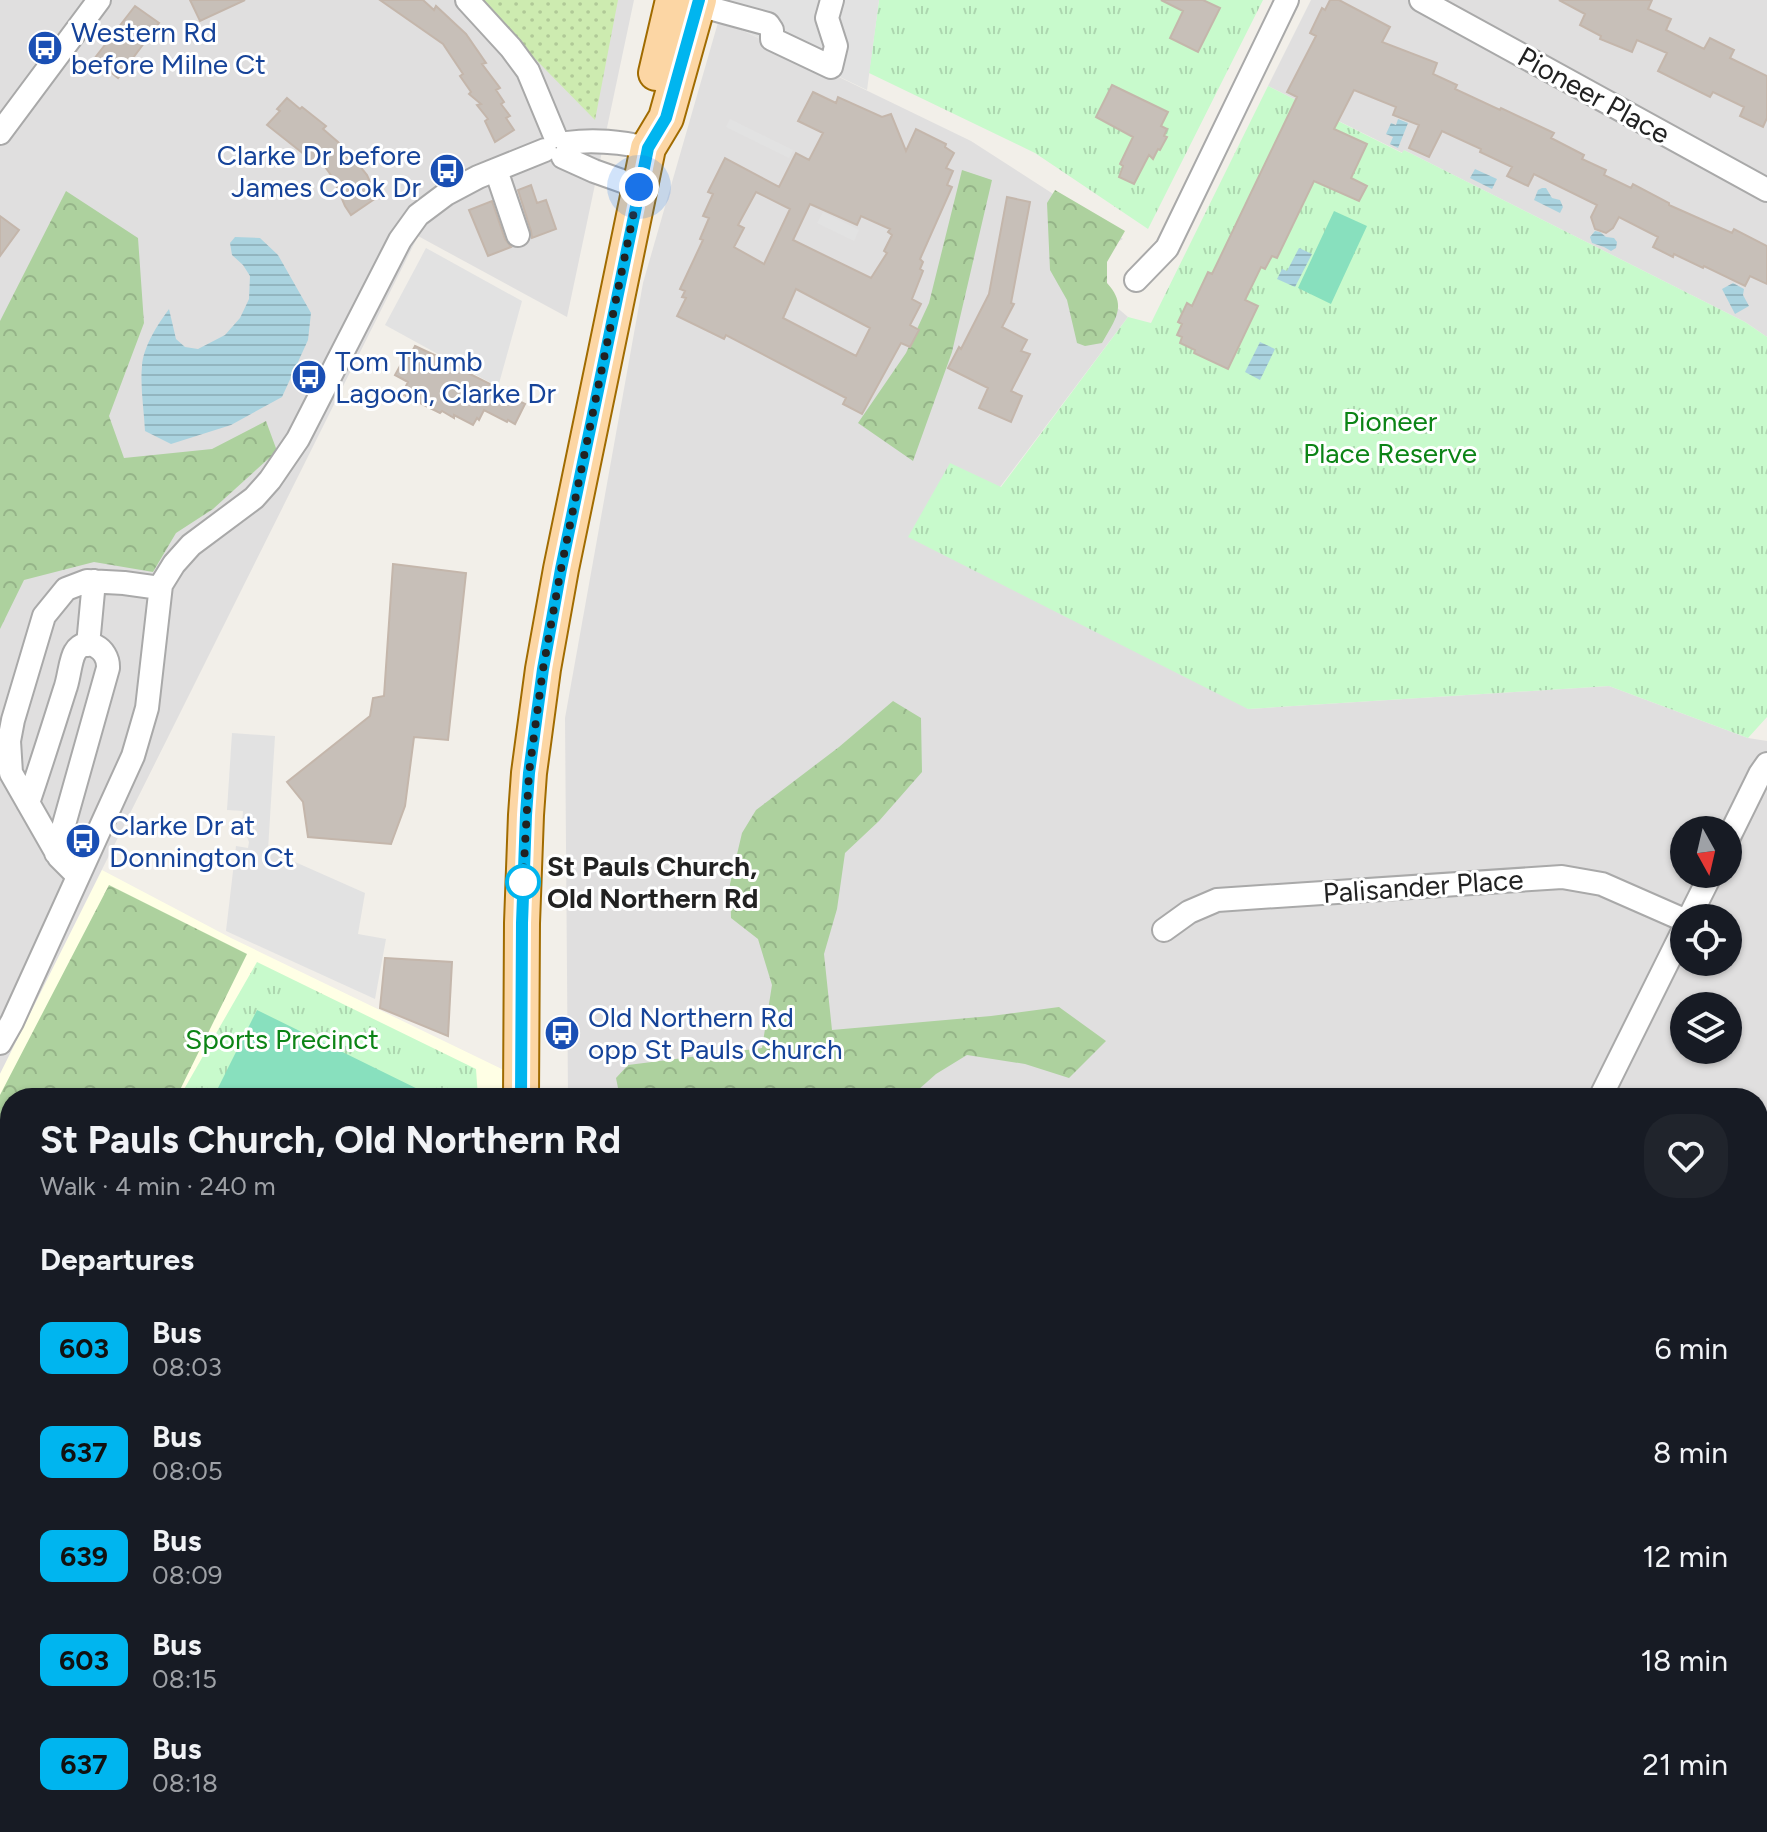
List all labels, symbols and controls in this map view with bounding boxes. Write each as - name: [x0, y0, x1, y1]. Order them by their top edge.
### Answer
- place label: Western Rd before Milne Ct: [71, 15, 266, 81]
- bus stop icon: Western Rd before Milne Ct: [26, 29, 64, 67]
- street label: Pioneer Place: [1512, 39, 1676, 151]
- place label: Clarke Dr before James Cook Dr: [217, 138, 422, 204]
- bus stop icon: Clarke Dr before James Cook Dr: [428, 152, 466, 190]
- your location: [619, 167, 659, 207]
- place label: Tom Thumb Lagoon, Clarke Dr: [335, 344, 556, 410]
- bus stop icon: Tom Thumb Lagoon, Clarke Dr: [290, 358, 328, 396]
- park label: Pioneer Place Reserve: [1303, 404, 1477, 470]
- place label: Clarke Dr at Donnington Ct: [109, 808, 294, 874]
- north arrow: [1670, 816, 1742, 888]
- map controls: [1670, 816, 1742, 1064]
- bus stop icon: Clarke Dr at Donnington Ct: [64, 822, 102, 860]
- place label: St Pauls Church, Old Northern Rd: [547, 849, 758, 915]
- street label: Palisander Place: [1322, 862, 1524, 910]
- marker: St Pauls Church, Old Northern Rd: [506, 865, 540, 899]
- button: locate: [1670, 904, 1742, 976]
- button: layers: [1670, 992, 1742, 1064]
- place label: Old Northern Rd opp St Pauls Church: [588, 1000, 843, 1066]
- bus stop icon: Old Northern Rd opp St Pauls Church: [543, 1014, 581, 1052]
- park label: Sports Precinct: [185, 1022, 379, 1056]
- button: heart: [1644, 1114, 1728, 1198]
- text: St Pauls Church, Old Northern Rd: [40, 1117, 621, 1163]
- text: Walk · 4 min · 240 m: [40, 1170, 276, 1202]
- text: Departures: [40, 1241, 194, 1278]
- text: Bus: [152, 1314, 201, 1351]
- text: 6 min: [1654, 1330, 1728, 1367]
- text: 603: [59, 1331, 109, 1365]
- text: 08:03: [152, 1351, 222, 1383]
- text: Bus: [152, 1418, 201, 1455]
- text: 8 min: [1653, 1434, 1728, 1471]
- text: 637: [60, 1435, 108, 1469]
- text: 08:05: [152, 1455, 223, 1487]
- text: Bus: [152, 1522, 201, 1559]
- text: 12 min: [1642, 1538, 1728, 1575]
- text: 639: [60, 1539, 108, 1573]
- text: 08:09: [152, 1559, 223, 1591]
- text: Bus: [152, 1626, 201, 1663]
- text: 18 min: [1641, 1642, 1728, 1679]
- text: 603: [59, 1643, 109, 1677]
- text: 08:15: [152, 1663, 217, 1695]
- text: Bus: [152, 1730, 201, 1767]
- text: 21 min: [1642, 1746, 1728, 1783]
- text: 637: [60, 1747, 108, 1781]
- text: 08:18: [152, 1767, 218, 1799]

